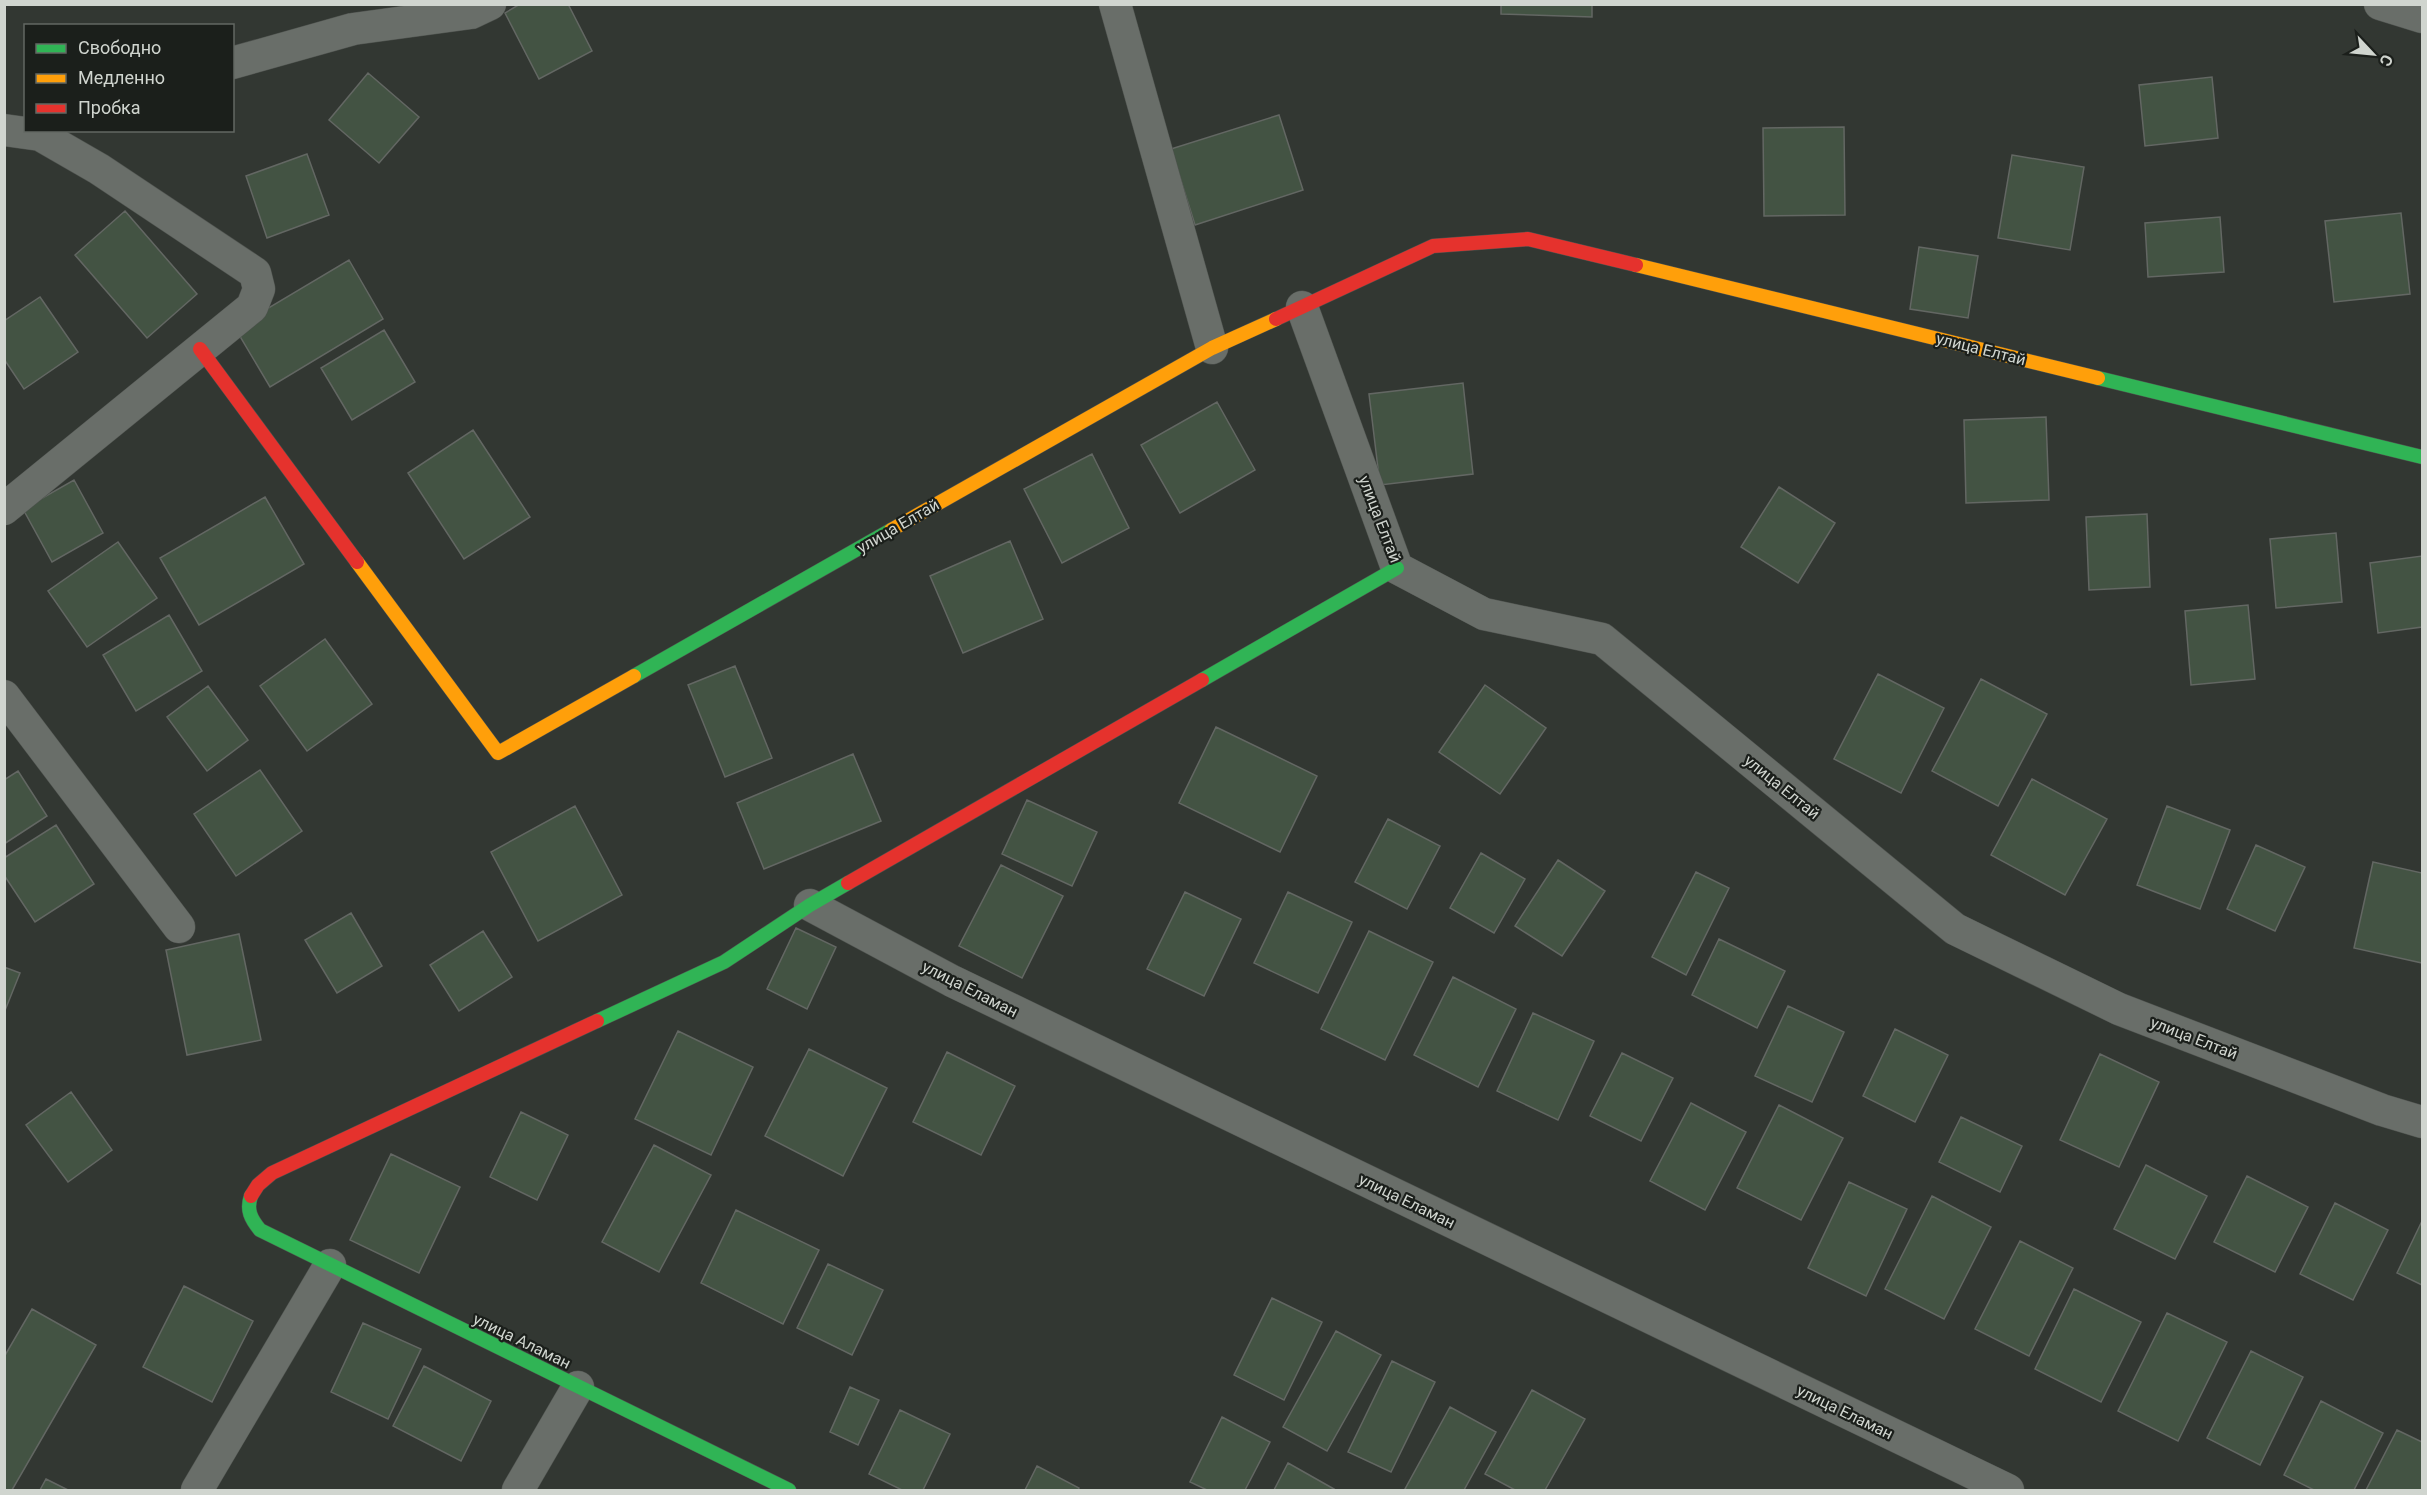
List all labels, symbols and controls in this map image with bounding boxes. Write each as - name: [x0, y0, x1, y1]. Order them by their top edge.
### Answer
- legend: [24, 24, 234, 132]
- north arrow: [2343, 24, 2403, 84]
- text: Свободно: [78, 37, 161, 58]
- text: С: [2375, 51, 2397, 69]
- text: Медленно: [78, 67, 165, 88]
- text: Пробка: [78, 97, 141, 118]
- street label: улица Елтай: [1934, 329, 2028, 369]
- street label: улица Елтай: [1355, 473, 1405, 565]
- street label: улица Елтай: [854, 495, 942, 557]
- street label: улица Елтай: [1740, 751, 1824, 823]
- street label: улица Еламан: [919, 957, 1021, 1021]
- street label: улица Елтай: [2148, 1013, 2240, 1063]
- street label: улица Еламан: [1356, 1170, 1458, 1232]
- street label: улица Аламан: [470, 1309, 574, 1373]
- street label: улица Еламан: [1794, 1381, 1896, 1443]

